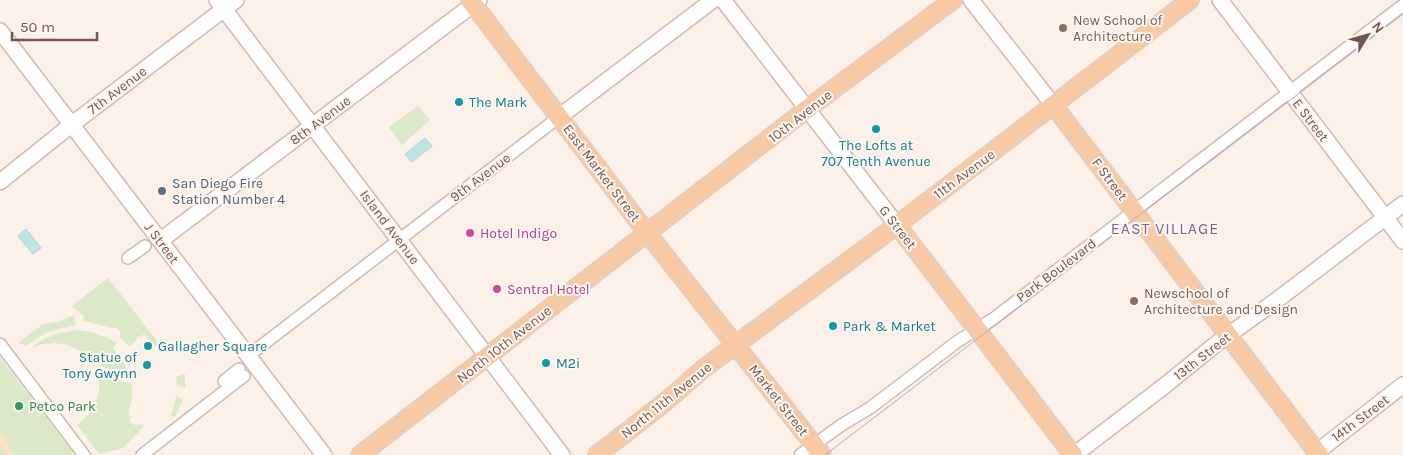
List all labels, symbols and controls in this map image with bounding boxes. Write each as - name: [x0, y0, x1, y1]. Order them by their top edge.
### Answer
- scale bar: [12, 10, 98, 42]
- north arrow: [1343, 10, 1393, 60]
- place label: New School of Architecture: [1073, 12, 1163, 45]
- text: 50 m: [20, 18, 55, 36]
- text: N: [1368, 18, 1388, 37]
- marker: New School of Architecture: [1057, 22, 1069, 34]
- street label: 7th Avenue: [84, 63, 150, 118]
- street label: 10th Avenue: [765, 86, 836, 147]
- street label: 8th Avenue: [287, 92, 354, 149]
- place label: The Mark: [469, 94, 528, 111]
- street label: E Street: [1289, 95, 1332, 145]
- marker: The Mark: [453, 96, 465, 108]
- street label: East Market Street: [559, 121, 644, 226]
- marker: The Lofts at 707 Tenth Avenue: [870, 123, 882, 135]
- place label: The Lofts at 707 Tenth Avenue: [821, 137, 931, 170]
- street label: 11th Avenue: [930, 146, 998, 203]
- street label: 9th Avenue: [447, 149, 514, 206]
- street label: F Street: [1088, 155, 1131, 204]
- place label: San Diego Fire Station Number 4: [172, 175, 285, 208]
- marker: San Diego Fire Station Number 4: [156, 185, 168, 197]
- street label: Island Avenue: [356, 187, 423, 268]
- street label: G Street: [875, 202, 920, 253]
- street label: J Street: [141, 219, 183, 267]
- district label: EAST VILLAGE: [1111, 219, 1219, 238]
- place label: Hotel Indigo: [480, 225, 557, 242]
- marker: Hotel Indigo: [464, 227, 476, 239]
- street label: Park Boulevard: [1013, 235, 1100, 306]
- place label: Sentral Hotel: [507, 281, 590, 298]
- marker: Sentral Hotel: [491, 283, 503, 295]
- place label: Newschool of Architecture and Design: [1144, 285, 1298, 318]
- marker: Newschool of Architecture and Design: [1128, 295, 1140, 307]
- street label: North 10th Avenue: [454, 302, 555, 387]
- place label: Park & Market: [843, 318, 936, 335]
- marker: Park & Market: [827, 320, 839, 332]
- street label: 13th Street: [1170, 329, 1234, 384]
- place label: Gallagher Square: [158, 338, 267, 355]
- marker: Gallagher Square: [142, 340, 154, 352]
- place label: Statue of Tony Gwynn: [63, 349, 137, 382]
- place label: M2i: [556, 355, 580, 372]
- marker: M2i: [540, 357, 552, 369]
- marker: Statue of Tony Gwynn: [141, 359, 153, 371]
- street label: North 11th Avenue: [618, 359, 715, 442]
- street label: Market Street: [745, 361, 812, 440]
- street label: 14th Street: [1328, 391, 1393, 446]
- place label: Petco Park: [29, 398, 96, 415]
- marker: Petco Park: [13, 400, 25, 412]

